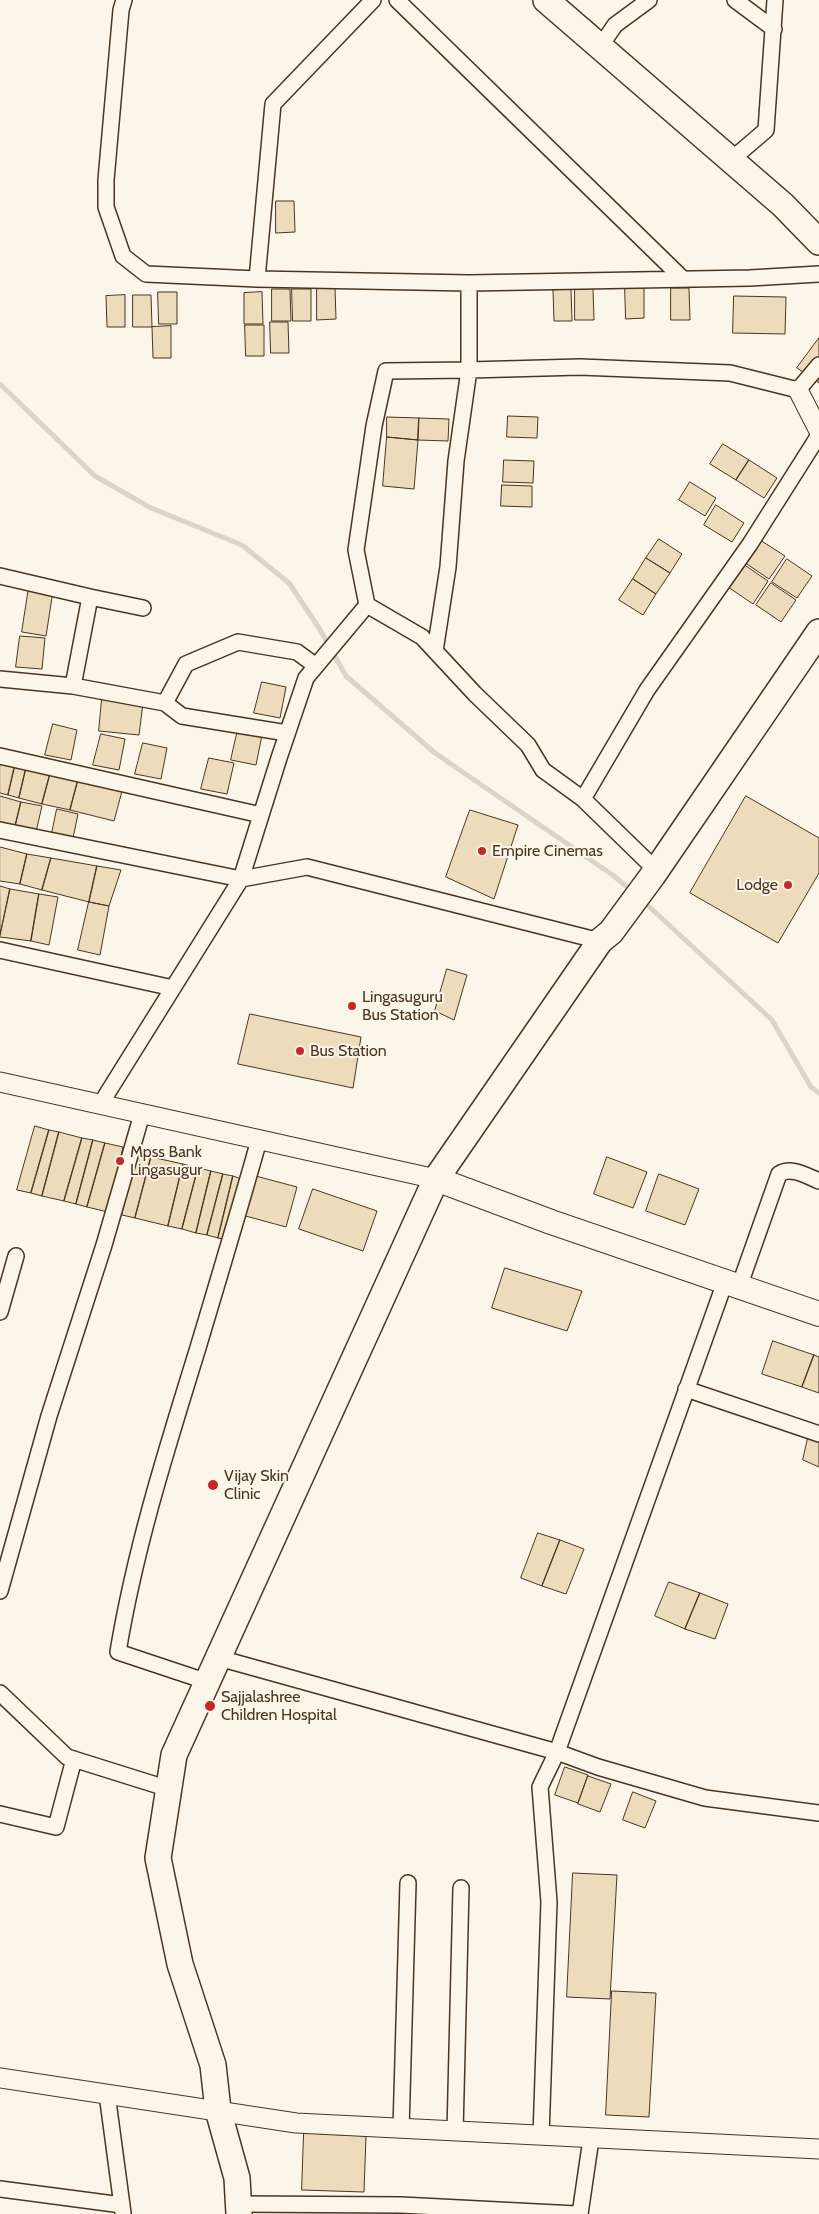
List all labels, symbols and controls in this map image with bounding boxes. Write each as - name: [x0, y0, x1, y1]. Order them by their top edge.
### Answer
- place label: Empire Cinemas: [492, 841, 603, 861]
- marker: Empire Cinemas: [476, 845, 488, 857]
- place label: Lodge: [736, 875, 778, 895]
- marker: Lodge: [782, 879, 794, 891]
- place label: Lingasuguru Bus Station: [362, 987, 443, 1025]
- marker: Lingasuguru Bus Station: [346, 1000, 358, 1012]
- place label: Bus Station: [310, 1041, 387, 1061]
- marker: Bus Station: [294, 1045, 306, 1057]
- place label: Mpss Bank Lingasugur: [130, 1142, 202, 1180]
- marker: Mpss Bank Lingasugur: [114, 1155, 126, 1167]
- place label: Vijay Skin Clinic: [224, 1466, 289, 1504]
- marker: Vijay Skin Clinic: [206, 1478, 220, 1492]
- place label: Sajjalashree Children Hospital: [221, 1687, 337, 1725]
- marker: Sajjalashree Children Hospital: [203, 1699, 217, 1713]

